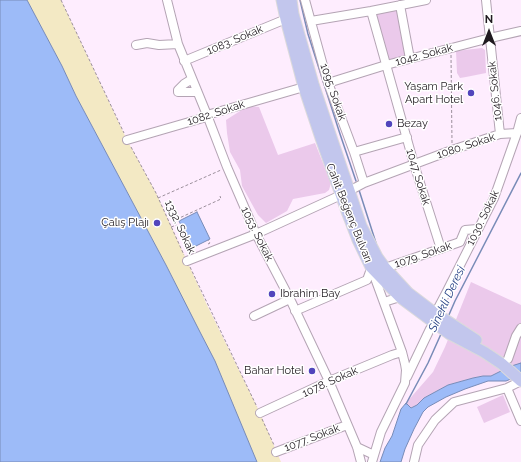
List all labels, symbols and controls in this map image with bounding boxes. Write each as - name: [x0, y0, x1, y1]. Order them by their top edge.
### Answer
- north arrow: [469, 12, 509, 52]
- text: N: [485, 13, 493, 26]
- street label: 1083. Sokak: [205, 22, 265, 58]
- street label: 1042. Sokak: [394, 41, 454, 69]
- street label: 1046. Sokak: [485, 61, 505, 121]
- street label: 1095. Sokak: [317, 62, 349, 122]
- place label: Yaşam Park Apart Hotel: [404, 80, 463, 106]
- marker: Yaşam Park Apart Hotel: [466, 88, 476, 98]
- street label: 1082. Sokak: [186, 98, 246, 128]
- place label: Bezay: [397, 117, 428, 131]
- marker: Bezay: [384, 119, 394, 129]
- street label: 1080. Sokak: [435, 130, 497, 162]
- street label: 1047. Sokak: [403, 147, 433, 207]
- street label: Cahit Beğenç Bulvarı: [323, 161, 375, 265]
- street label: 1030. Sokak: [464, 188, 502, 248]
- street label: 1332. Sokak: [162, 198, 198, 256]
- street label: 1053. Sokak: [238, 205, 276, 263]
- place label: Çalış Plajı: [101, 216, 149, 230]
- marker: Çalış Plajı: [152, 218, 162, 228]
- street label: 1079. Sokak: [393, 239, 453, 271]
- water label: Sinekli Deresi: [425, 264, 469, 334]
- place label: Ibrahim Bay: [280, 287, 340, 301]
- marker: Ibrahim Bay: [267, 289, 277, 299]
- place label: Bahar Hotel: [244, 364, 304, 378]
- street label: 1078. Sokak: [300, 364, 360, 400]
- marker: Bahar Hotel: [307, 366, 317, 376]
- street label: 1077. Sokak: [282, 421, 342, 455]

